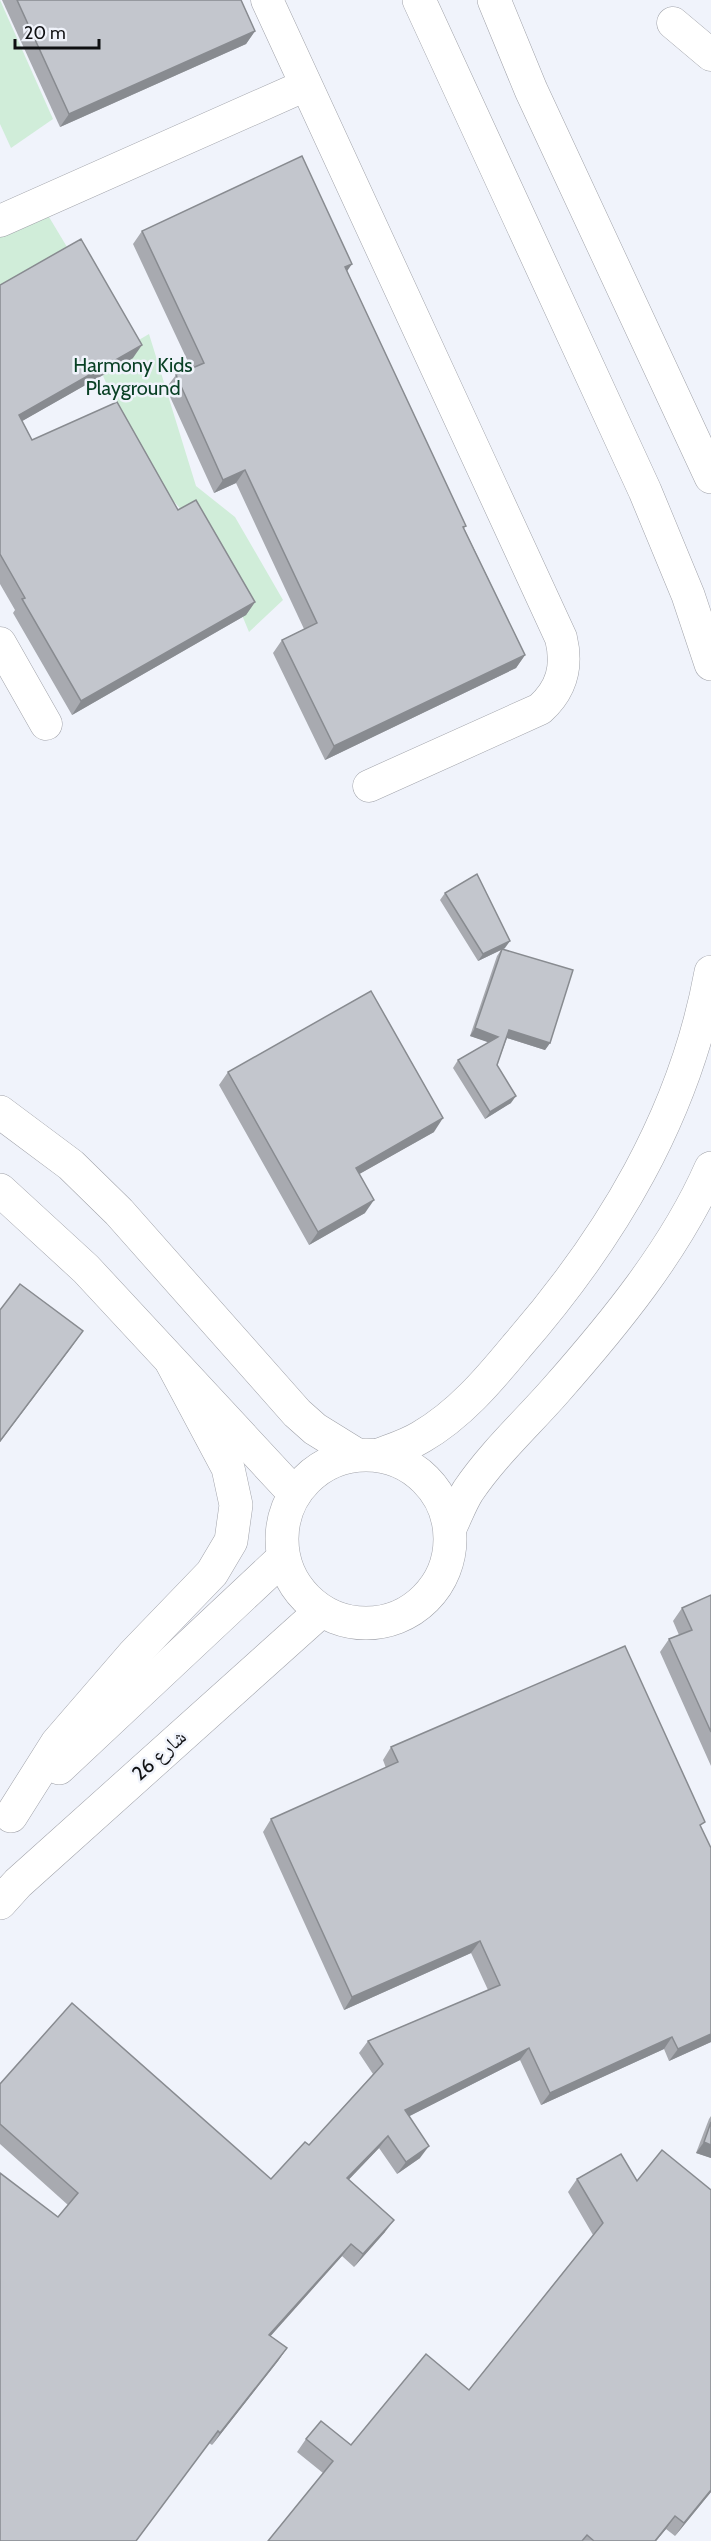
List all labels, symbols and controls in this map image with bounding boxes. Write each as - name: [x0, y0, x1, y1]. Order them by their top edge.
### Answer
- scale bar: [15, 12, 99, 50]
- text: 20 m: [24, 22, 66, 44]
- park label: Harmony Kids Playground: [73, 353, 193, 400]
- street label: شارع 26: [127, 1725, 192, 1786]

